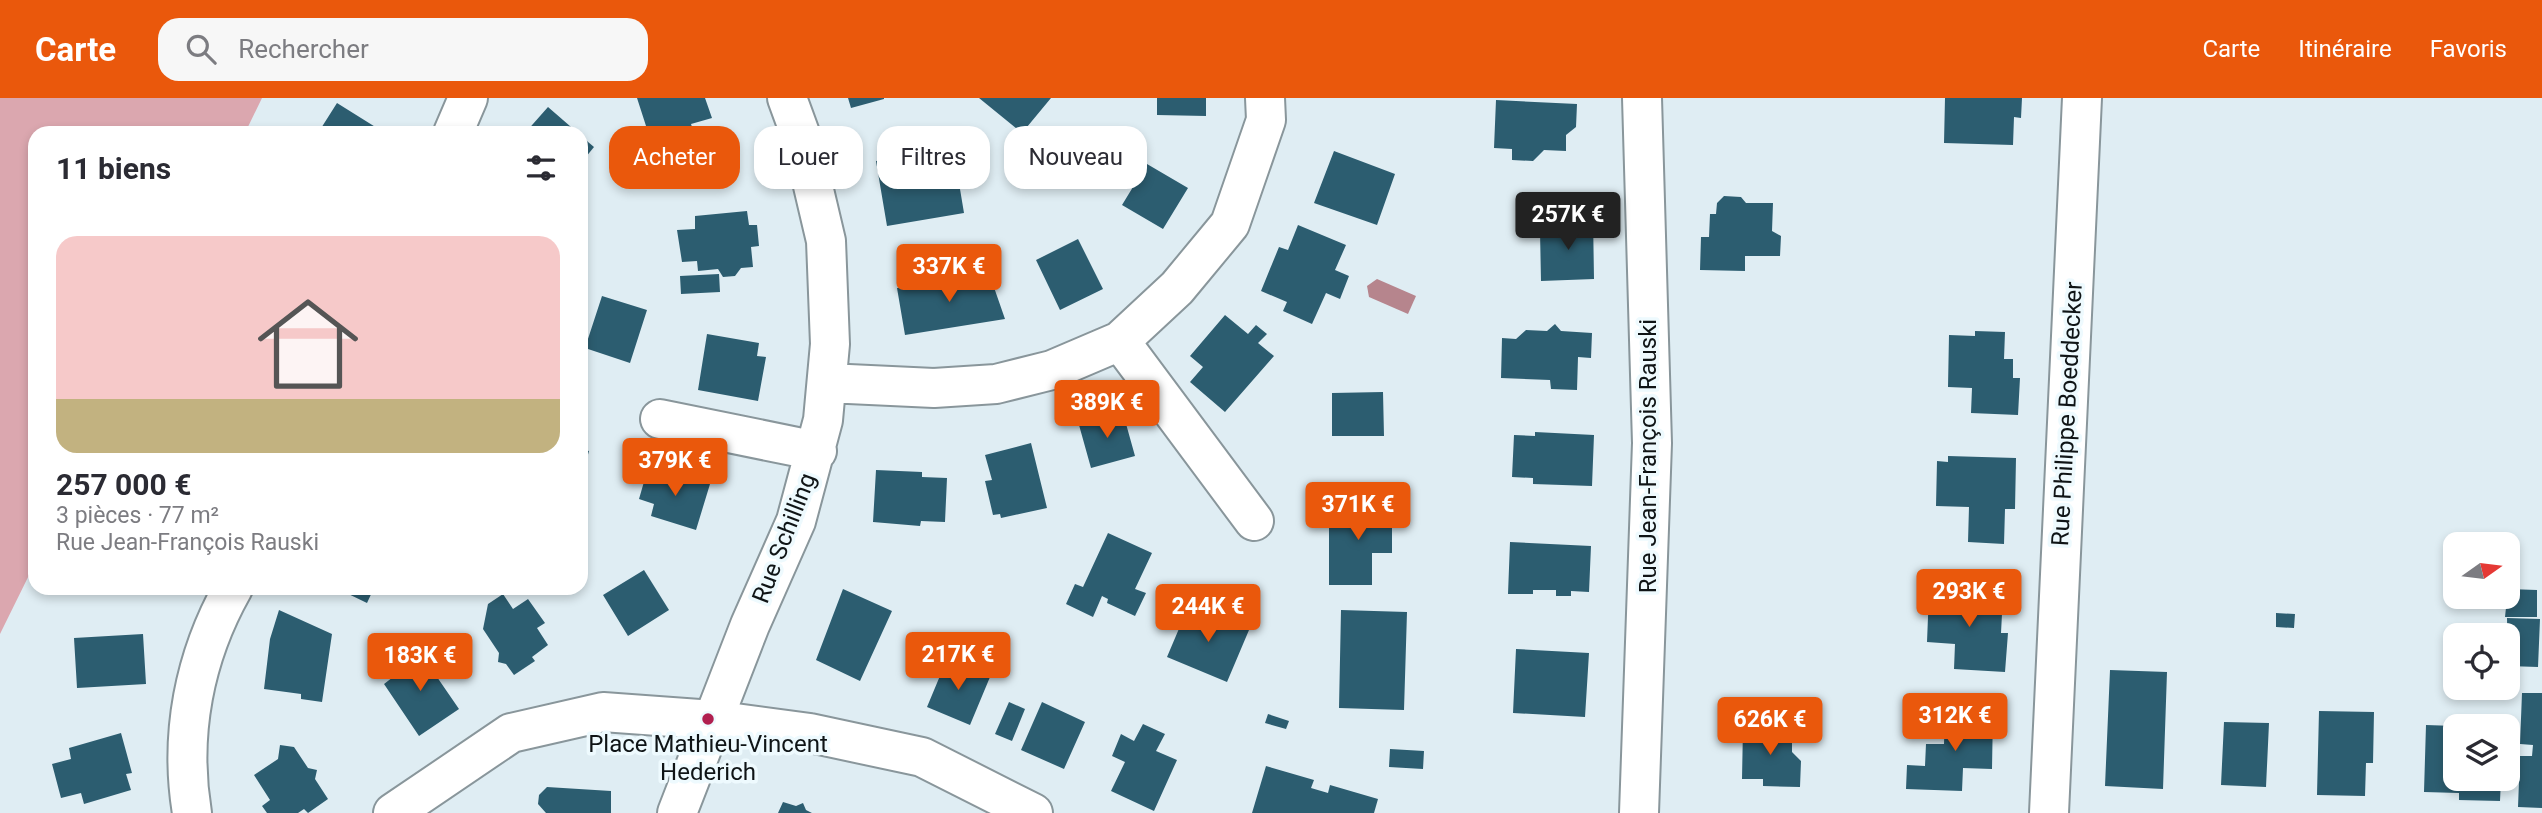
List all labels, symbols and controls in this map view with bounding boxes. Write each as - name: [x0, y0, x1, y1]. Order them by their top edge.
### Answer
- search box: [158, 18, 648, 81]
- text: Carte: [35, 30, 116, 69]
- icon: search: [182, 30, 220, 68]
- text: Rechercher: [238, 34, 369, 64]
- text: Carte: [2202, 35, 2260, 63]
- text: Itinéraire: [2298, 35, 2392, 63]
- text: Favoris: [2430, 35, 2507, 63]
- chip: Acheter: [609, 126, 740, 189]
- chip: Louer: [754, 126, 863, 189]
- chip: Filtres: [877, 126, 990, 189]
- chip: Nouveau: [1004, 126, 1147, 189]
- icon: filters: [522, 149, 560, 187]
- text: 11 biens: [56, 151, 171, 186]
- pin: 257K €: [1511, 192, 1625, 252]
- text: 257K €: [1531, 201, 1605, 228]
- pin: 337K €: [892, 244, 1006, 304]
- text: 337K €: [912, 253, 986, 280]
- icon: home: [245, 281, 371, 407]
- street label: Rue Philippe Boeddecker: [2046, 281, 2088, 547]
- street label: Rue Jean-François Rauski: [1634, 319, 1662, 593]
- pin: 389K €: [1050, 380, 1164, 440]
- text: 389K €: [1070, 389, 1144, 416]
- pin: 379K €: [618, 438, 732, 498]
- text: 379K €: [638, 447, 712, 474]
- text: 257 000 €: [56, 467, 191, 502]
- street label: Rue Schilling: [746, 469, 822, 607]
- pin: 371K €: [1301, 482, 1415, 542]
- text: 371K €: [1321, 491, 1395, 518]
- text: 3 pièces · 77 m²: [56, 502, 219, 529]
- text: Rue Jean-François Rauski: [56, 529, 319, 556]
- north arrow: [2443, 532, 2520, 609]
- map controls: [2443, 532, 2520, 791]
- pin: 293K €: [1912, 570, 2026, 629]
- text: 293K €: [1932, 578, 2006, 605]
- pin: 244K €: [1151, 584, 1265, 644]
- text: 244K €: [1171, 593, 1245, 620]
- button: locate: [2443, 623, 2520, 700]
- pin: 217K €: [901, 632, 1015, 692]
- pin: 183K €: [363, 634, 477, 693]
- text: 217K €: [921, 641, 995, 668]
- text: 183K €: [383, 642, 457, 669]
- pin: 312K €: [1898, 694, 2012, 753]
- pin: 626K €: [1713, 698, 1827, 757]
- text: 312K €: [1918, 702, 1992, 729]
- text: 626K €: [1733, 706, 1807, 733]
- marker: Place Mathieu-Vincent Hederich: [700, 711, 716, 727]
- button: layers: [2443, 714, 2520, 791]
- place label: Place Mathieu-Vincent Hederich: [588, 730, 828, 786]

